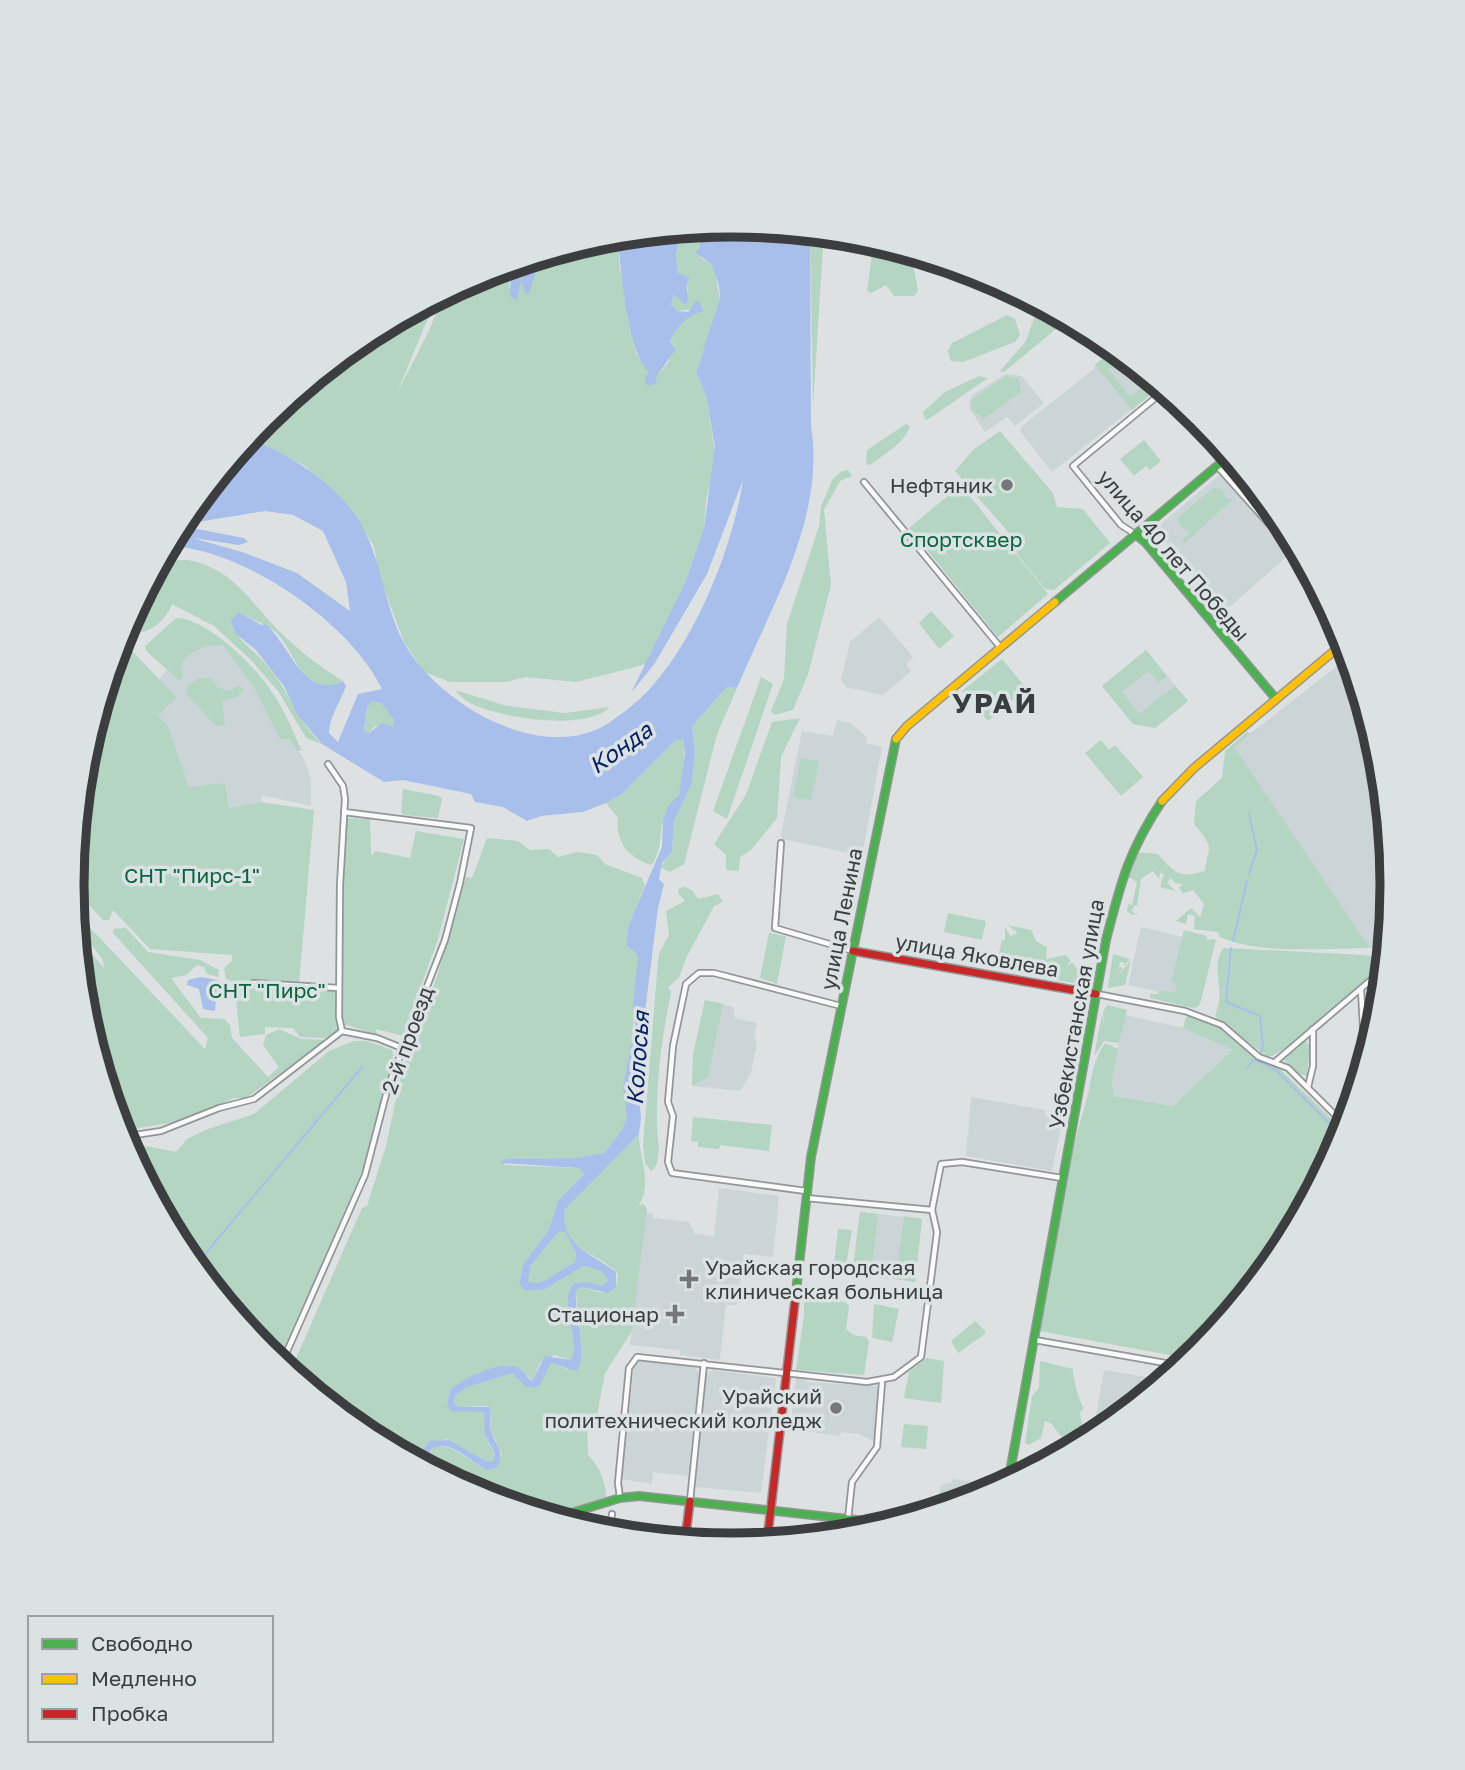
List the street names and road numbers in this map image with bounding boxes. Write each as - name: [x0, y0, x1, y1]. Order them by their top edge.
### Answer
- street label: улица 40 лет Победы: [1093, 464, 1255, 646]
- street label: улица Ленина: [814, 846, 868, 992]
- street label: Узбекистанская улица: [1043, 897, 1109, 1131]
- street label: улица Яковлева: [893, 928, 1061, 982]
- street label: 2-й проезд: [376, 983, 439, 1097]

